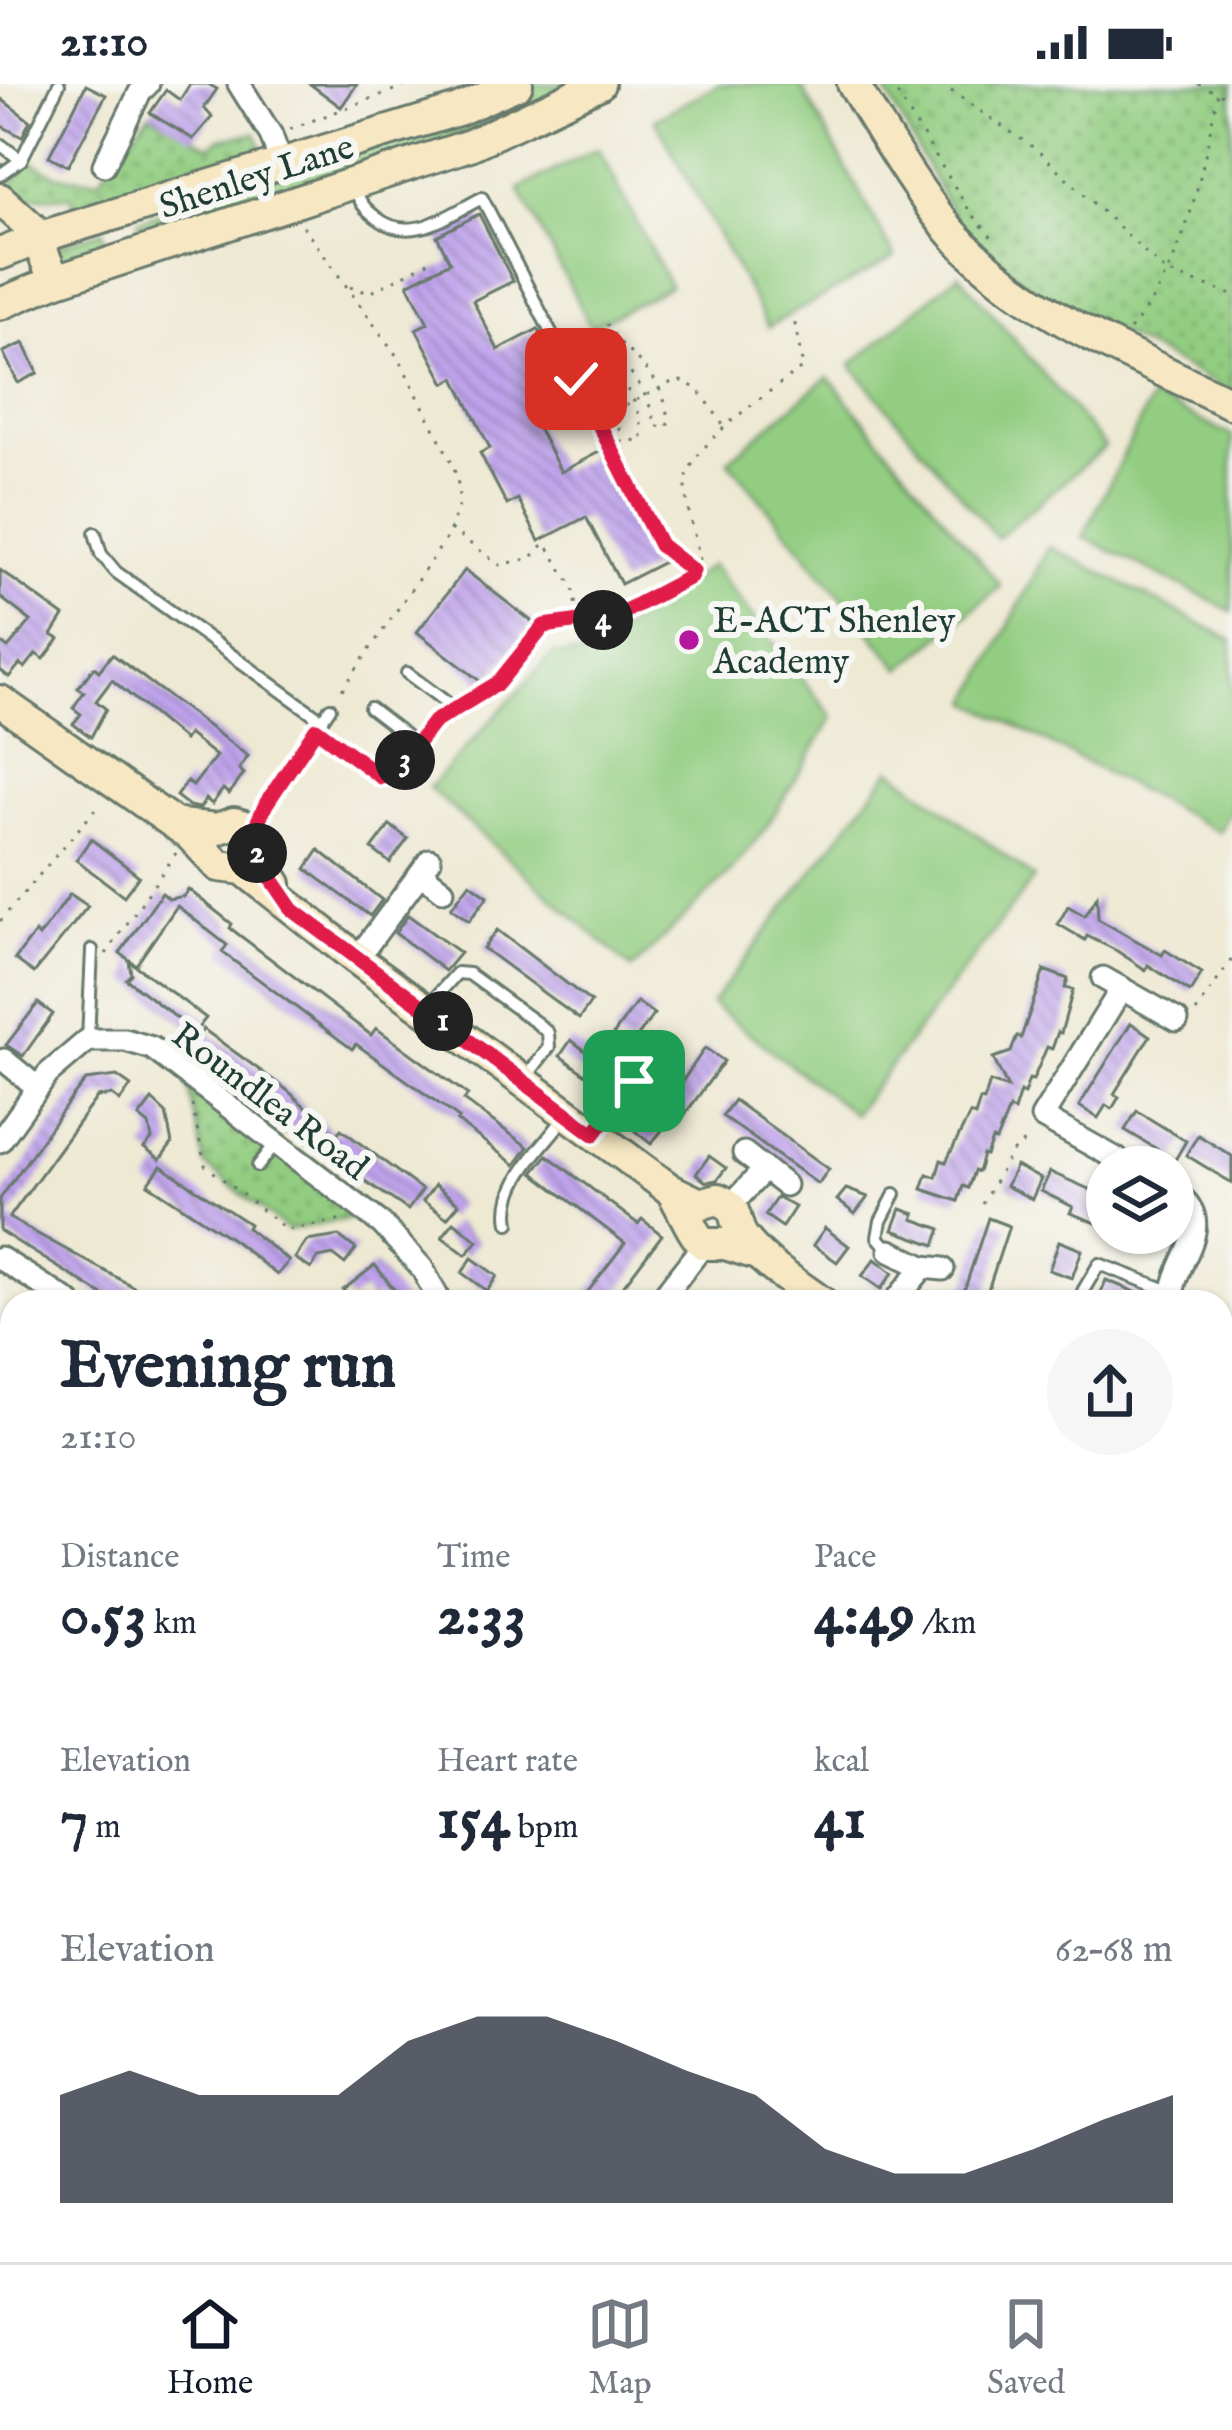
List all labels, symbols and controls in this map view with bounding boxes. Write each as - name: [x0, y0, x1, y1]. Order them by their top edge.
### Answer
- text: 21:10: [60, 14, 148, 71]
- street label: Shenley Lane: [154, 125, 360, 231]
- pin: [525, 328, 627, 430]
- icon: check: [543, 346, 609, 412]
- pin: 4: [573, 590, 633, 650]
- text: 4: [595, 599, 611, 641]
- place label: E-ACT Shenley Academy: [712, 599, 956, 686]
- marker: E-ACT Shenley Academy: [676, 627, 702, 653]
- pin: 3: [375, 730, 435, 790]
- text: 3: [399, 739, 411, 781]
- pin: 2: [227, 823, 287, 883]
- text: 2: [249, 832, 265, 874]
- pin: 1: [413, 991, 473, 1051]
- text: 1: [437, 1000, 449, 1042]
- street label: Roundlea Road: [162, 1013, 377, 1192]
- pin: [583, 1030, 685, 1132]
- icon: arrive: [601, 1048, 667, 1114]
- map controls: [1086, 1146, 1194, 1254]
- button: layers: [1086, 1146, 1194, 1254]
- text: Evening run: [60, 1326, 396, 1410]
- button: share: [1047, 1329, 1173, 1455]
- text: 21:10: [60, 1413, 137, 1462]
- text: Distance: [60, 1537, 179, 1579]
- text: Time: [437, 1537, 510, 1579]
- text: Pace: [814, 1537, 876, 1579]
- text: 0.53: [60, 1579, 146, 1655]
- text: 2:33: [437, 1579, 526, 1655]
- text: 4:49: [814, 1579, 915, 1655]
- text: km: [146, 1603, 197, 1645]
- text: /km: [915, 1603, 976, 1645]
- text: Elevation: [60, 1741, 191, 1783]
- text: Heart rate: [437, 1741, 578, 1783]
- text: kcal: [814, 1741, 869, 1783]
- text: 7: [60, 1783, 88, 1859]
- text: 154: [437, 1783, 510, 1859]
- text: 41: [814, 1783, 866, 1859]
- text: m: [88, 1807, 121, 1849]
- text: bpm: [510, 1807, 578, 1849]
- text: Elevation: [60, 1926, 215, 1975]
- text: 62–68 m: [1055, 1926, 1173, 1975]
- tab: Home: [167, 2291, 253, 2405]
- tab: Map: [587, 2291, 653, 2405]
- tab: Saved: [987, 2291, 1065, 2405]

